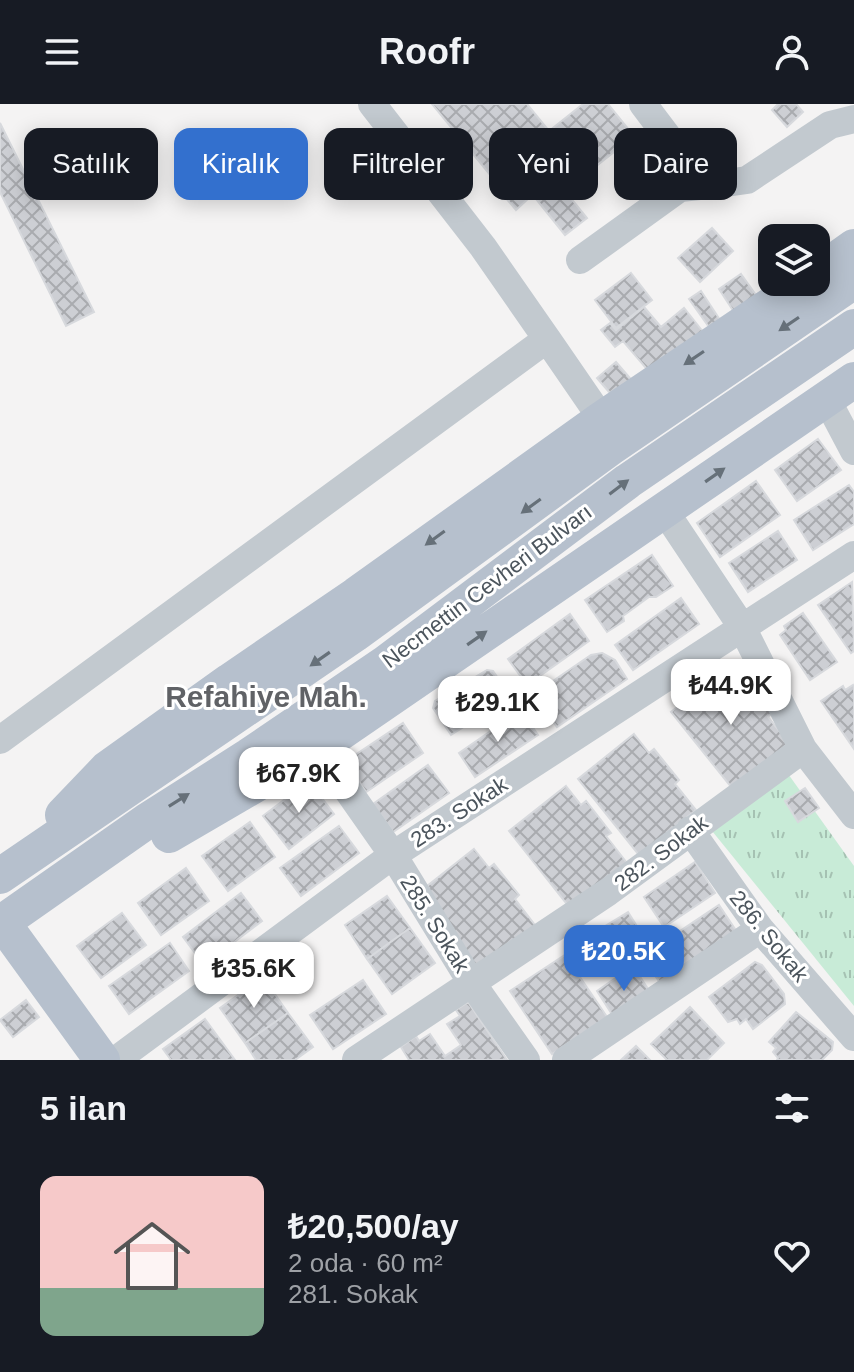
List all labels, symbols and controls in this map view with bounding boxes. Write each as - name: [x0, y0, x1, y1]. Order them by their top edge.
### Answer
- icon: menu: [40, 30, 84, 74]
- icon: person: [770, 30, 814, 74]
- text: Roofr: [379, 31, 475, 72]
- chip: Satılık: [24, 128, 158, 200]
- chip: Kiralık: [174, 128, 308, 200]
- chip: Filtreler: [324, 128, 473, 200]
- chip: Yeni: [489, 128, 598, 200]
- chip: Daire: [614, 128, 737, 200]
- map controls: [758, 224, 830, 296]
- button: layers: [758, 224, 830, 296]
- one-way arrow: [779, 317, 800, 332]
- one-way arrow: [684, 350, 705, 365]
- one-way arrow: [704, 468, 725, 483]
- one-way arrow: [609, 480, 629, 496]
- one-way arrow: [520, 498, 541, 513]
- street label: Necmettin Cevheri Bulvarı: [377, 499, 597, 673]
- one-way arrow: [425, 530, 446, 546]
- one-way arrow: [466, 631, 487, 646]
- one-way arrow: [310, 651, 331, 666]
- pin: ₺44.9K: [666, 659, 796, 727]
- text: ₺44.9K: [689, 670, 773, 700]
- pin: ₺29.1K: [433, 676, 563, 744]
- district label: Refahiye Mah.: [165, 680, 367, 713]
- text: ₺29.1K: [456, 687, 540, 717]
- pin: ₺67.9K: [234, 747, 364, 815]
- text: ₺67.9K: [257, 758, 341, 788]
- street label: 283. Sokak: [406, 771, 513, 852]
- one-way arrow: [169, 793, 190, 808]
- street label: 282. Sokak: [610, 809, 713, 896]
- street label: 285. Sokak: [395, 871, 475, 978]
- street label: 286. Sokak: [725, 885, 814, 987]
- pin: ₺20.5K: [559, 925, 689, 993]
- text: ₺20.5K: [582, 936, 666, 966]
- pin: ₺35.6K: [189, 942, 319, 1010]
- text: ₺35.6K: [212, 953, 296, 983]
- icon: filters: [770, 1086, 814, 1130]
- text: 5 ilan: [40, 1089, 127, 1127]
- text: ₺20,500/ay: [288, 1207, 459, 1245]
- icon: home: [104, 1208, 200, 1304]
- icon: heart: [770, 1234, 814, 1278]
- text: 2 oda · 60 m²: [288, 1248, 443, 1278]
- text: 281. Sokak: [288, 1279, 418, 1309]

